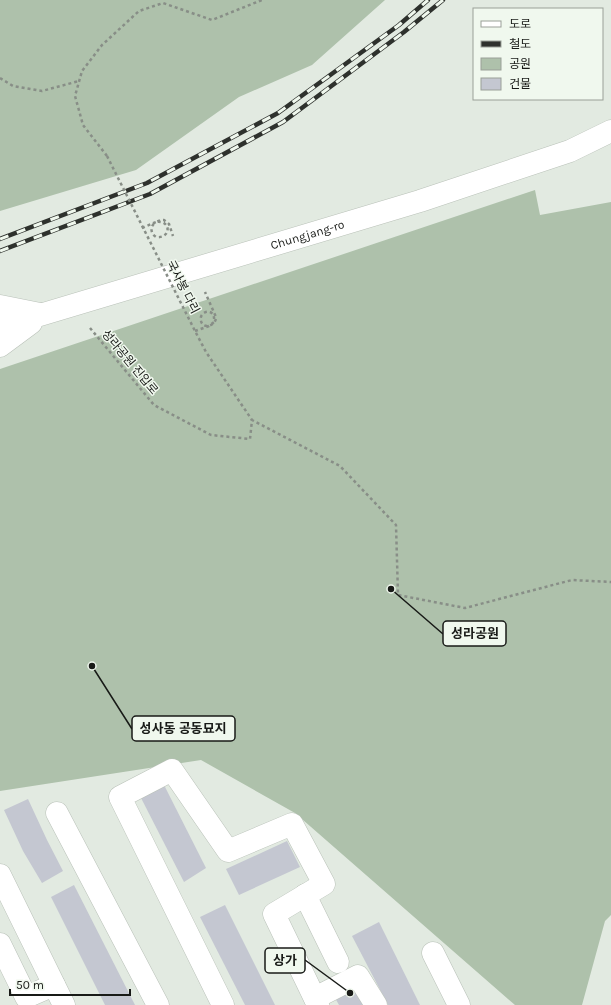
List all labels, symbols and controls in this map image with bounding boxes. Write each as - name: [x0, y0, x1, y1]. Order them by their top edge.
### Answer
- legend: [473, 8, 603, 100]
- text: 도로: [509, 17, 531, 31]
- text: 철도: [509, 37, 531, 51]
- text: 공원: [509, 57, 531, 71]
- text: 건물: [509, 77, 531, 91]
- street label: Chungjang-ro: [269, 217, 346, 252]
- street label: 국사봉 다리: [164, 258, 202, 316]
- street label: 성라공원 진입로: [99, 327, 161, 397]
- callout: 성라공원: [443, 621, 506, 646]
- text: 성라공원: [451, 626, 499, 641]
- callout: 성사동 공동묘지: [132, 716, 235, 741]
- text: 성사동 공동묘지: [139, 721, 227, 736]
- callout: 상가: [265, 948, 305, 973]
- text: 상가: [273, 953, 297, 968]
- scale bar: [10, 971, 130, 997]
- text: 50 m: [16, 978, 44, 992]

